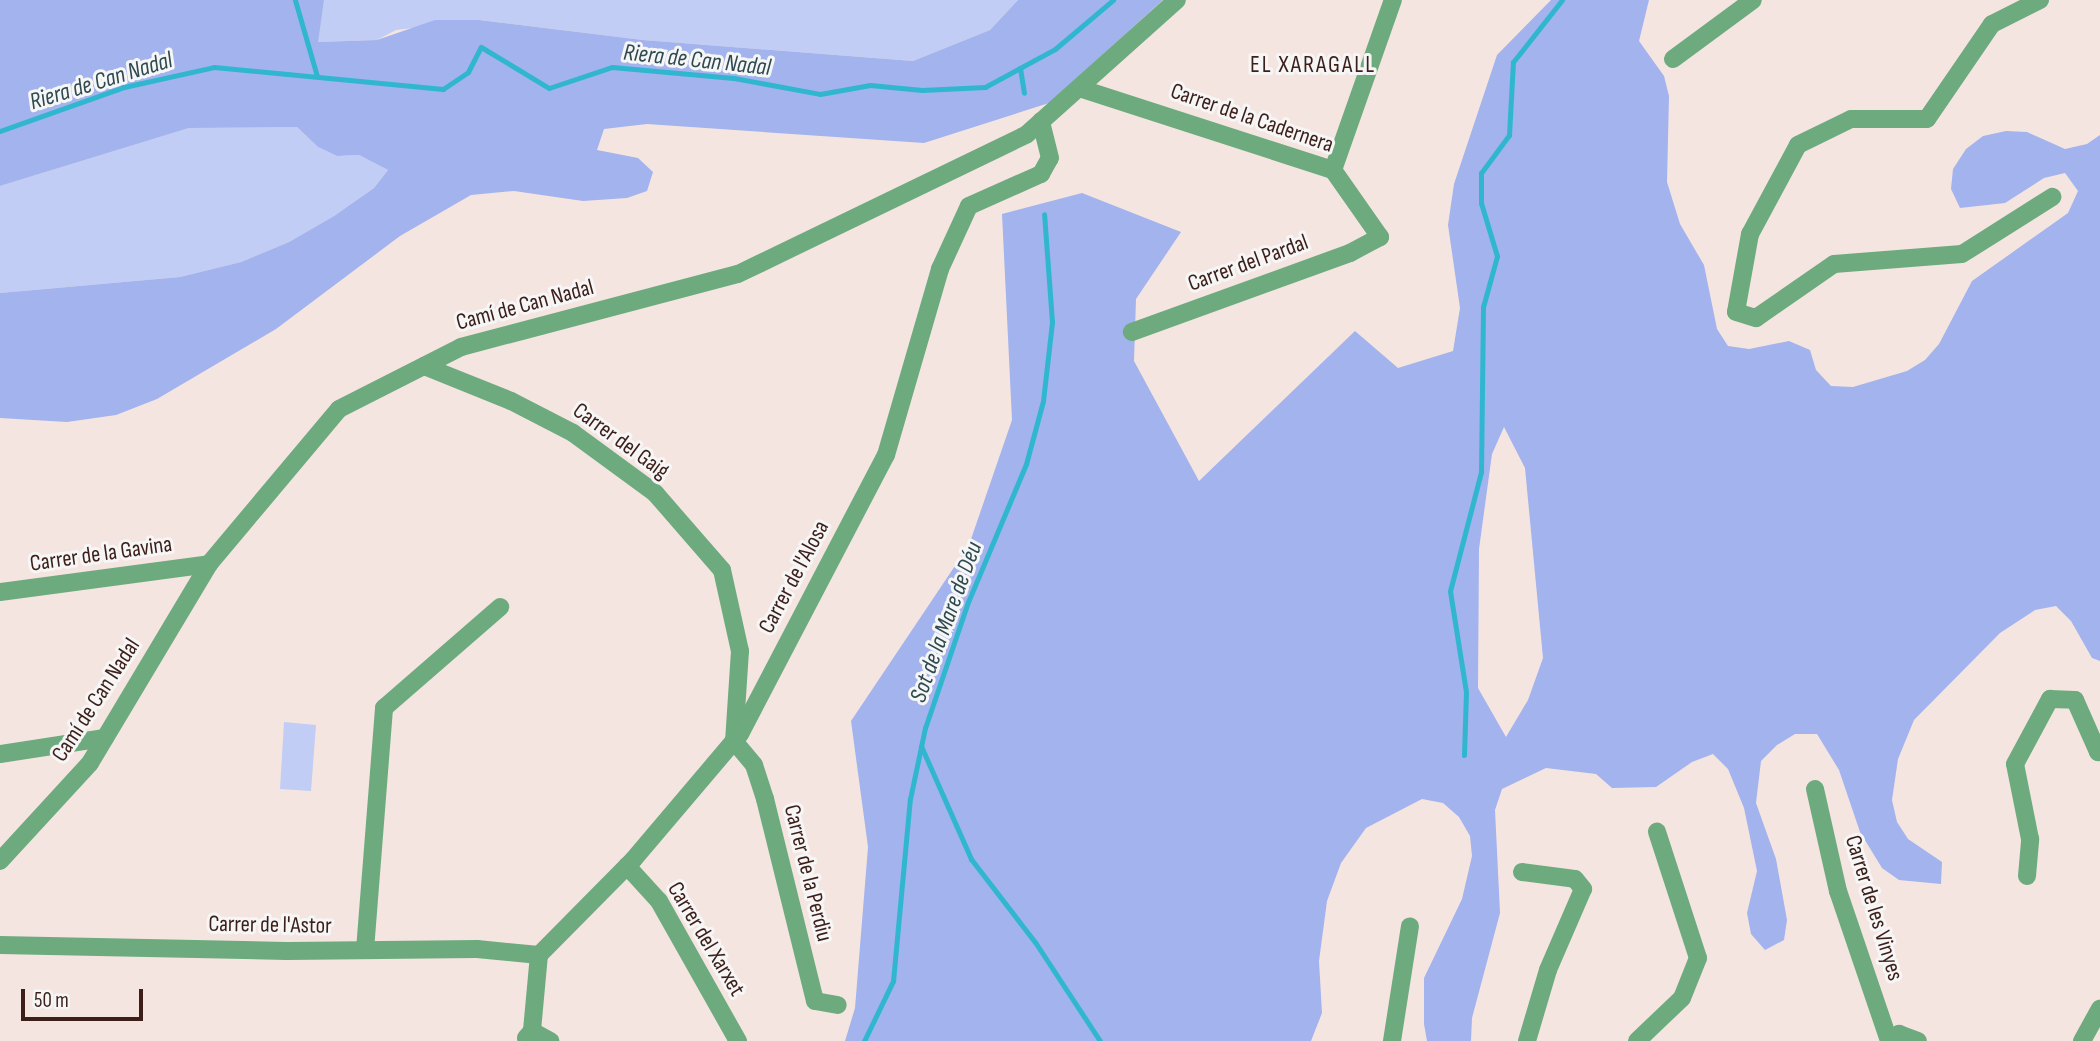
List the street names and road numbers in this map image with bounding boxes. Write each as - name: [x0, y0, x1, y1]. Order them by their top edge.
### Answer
- street label: Carrer de la Cadernera: [1167, 77, 1337, 159]
- street label: Carrer del Pardal: [1184, 228, 1312, 298]
- street label: Camí de Can Nadal: [453, 273, 597, 337]
- street label: Carrer del Gaig: [567, 397, 675, 485]
- street label: Carrer de l'Alosa: [753, 516, 835, 638]
- street label: Carrer de la Gavina: [28, 530, 174, 578]
- street label: Camí de Can Nadal: [46, 633, 146, 767]
- street label: Carrer de la Perdiu: [778, 802, 838, 944]
- street label: Carrer de les Vinyes: [1839, 832, 1909, 984]
- street label: Carrer del Xarxet: [661, 877, 751, 1001]
- street label: Carrer de l'Astor: [208, 910, 332, 940]

